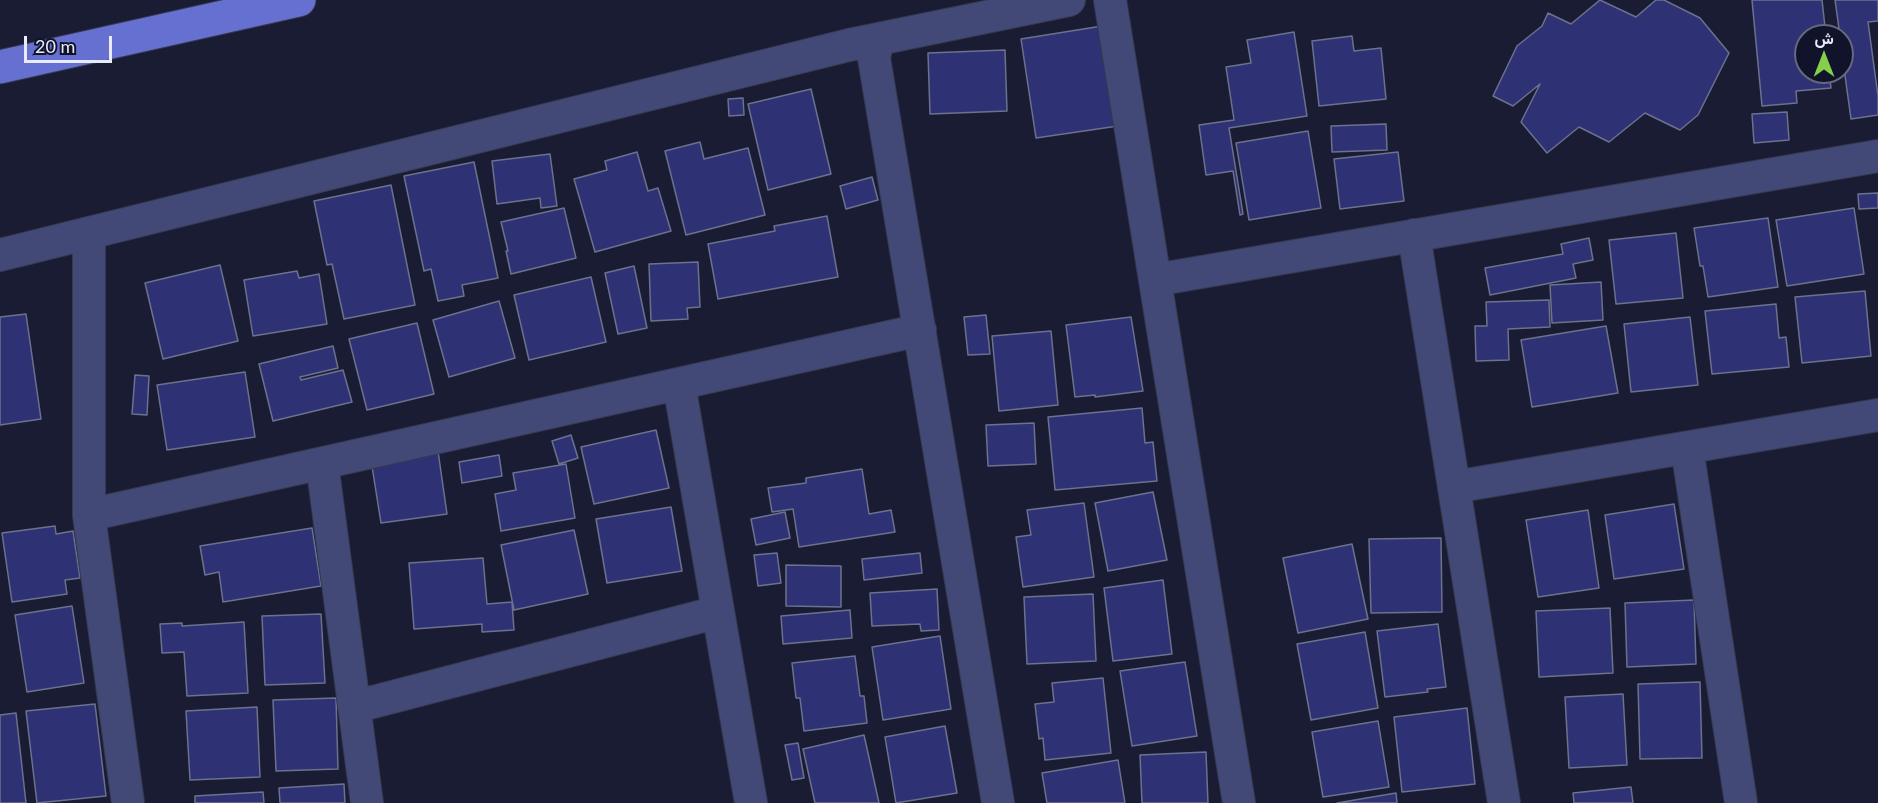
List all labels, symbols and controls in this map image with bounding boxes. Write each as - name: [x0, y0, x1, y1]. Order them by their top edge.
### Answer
- scale bar: [27, 24, 116, 62]
- north arrow: [1794, 24, 1854, 84]
- text: ش: [1814, 28, 1834, 47]
- text: 20 m: [35, 35, 75, 57]

